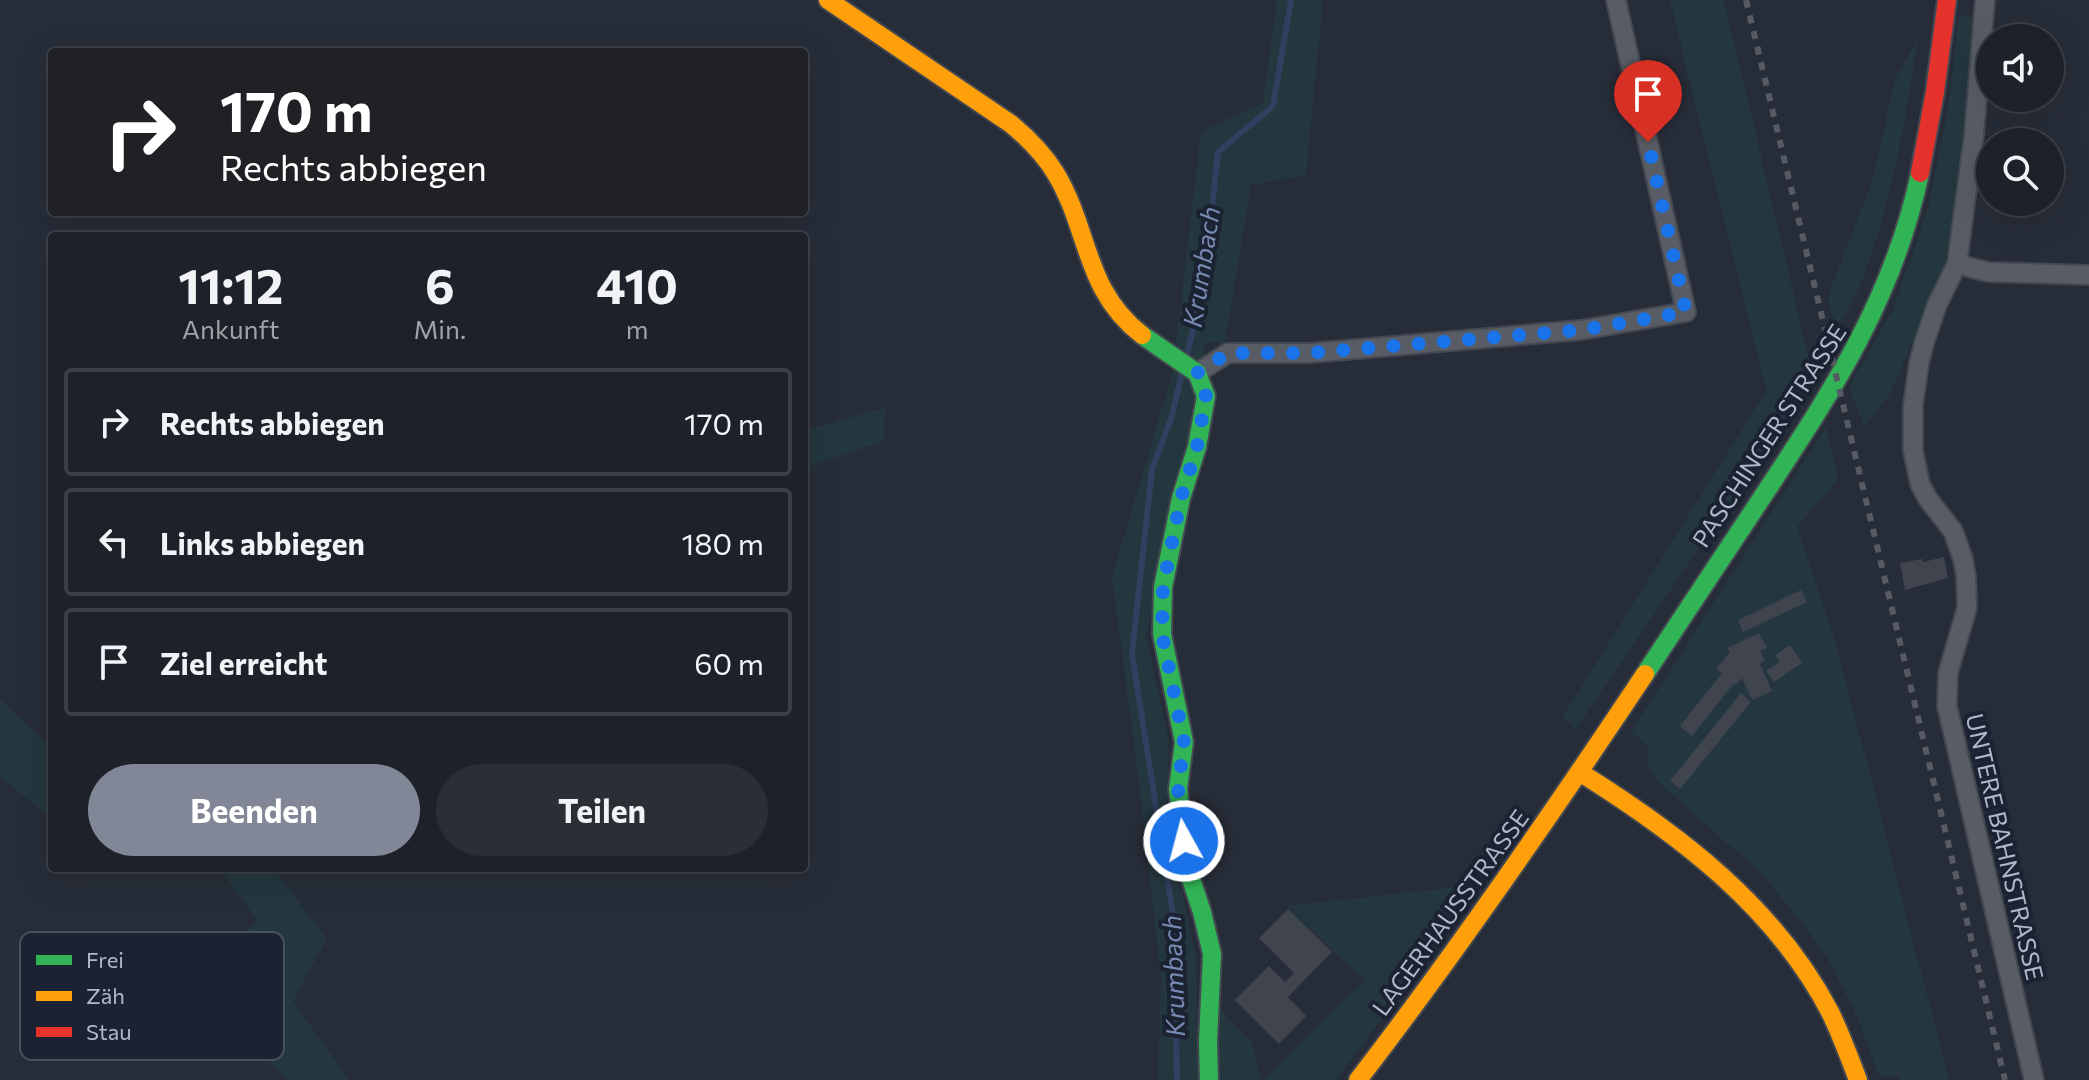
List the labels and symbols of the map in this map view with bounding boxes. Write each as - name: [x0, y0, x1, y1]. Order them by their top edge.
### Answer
- pin: [1614, 60, 1682, 142]
- water label: Krumbach: [1176, 204, 1225, 329]
- street label: PASCHINGER STRASSE: [1686, 318, 1852, 552]
- street label: UNTERE BAHNSTRASSE: [1961, 711, 2050, 983]
- position arrow: [1142, 799, 1226, 883]
- street label: LAGERHAUSSTRASSE: [1365, 804, 1534, 1021]
- water label: Krumbach: [1155, 915, 1190, 1037]
- legend: [20, 932, 284, 1060]
- text: Frei: [86, 946, 124, 973]
- text: Zäh: [86, 982, 125, 1009]
- text: Stau: [86, 1018, 132, 1045]

